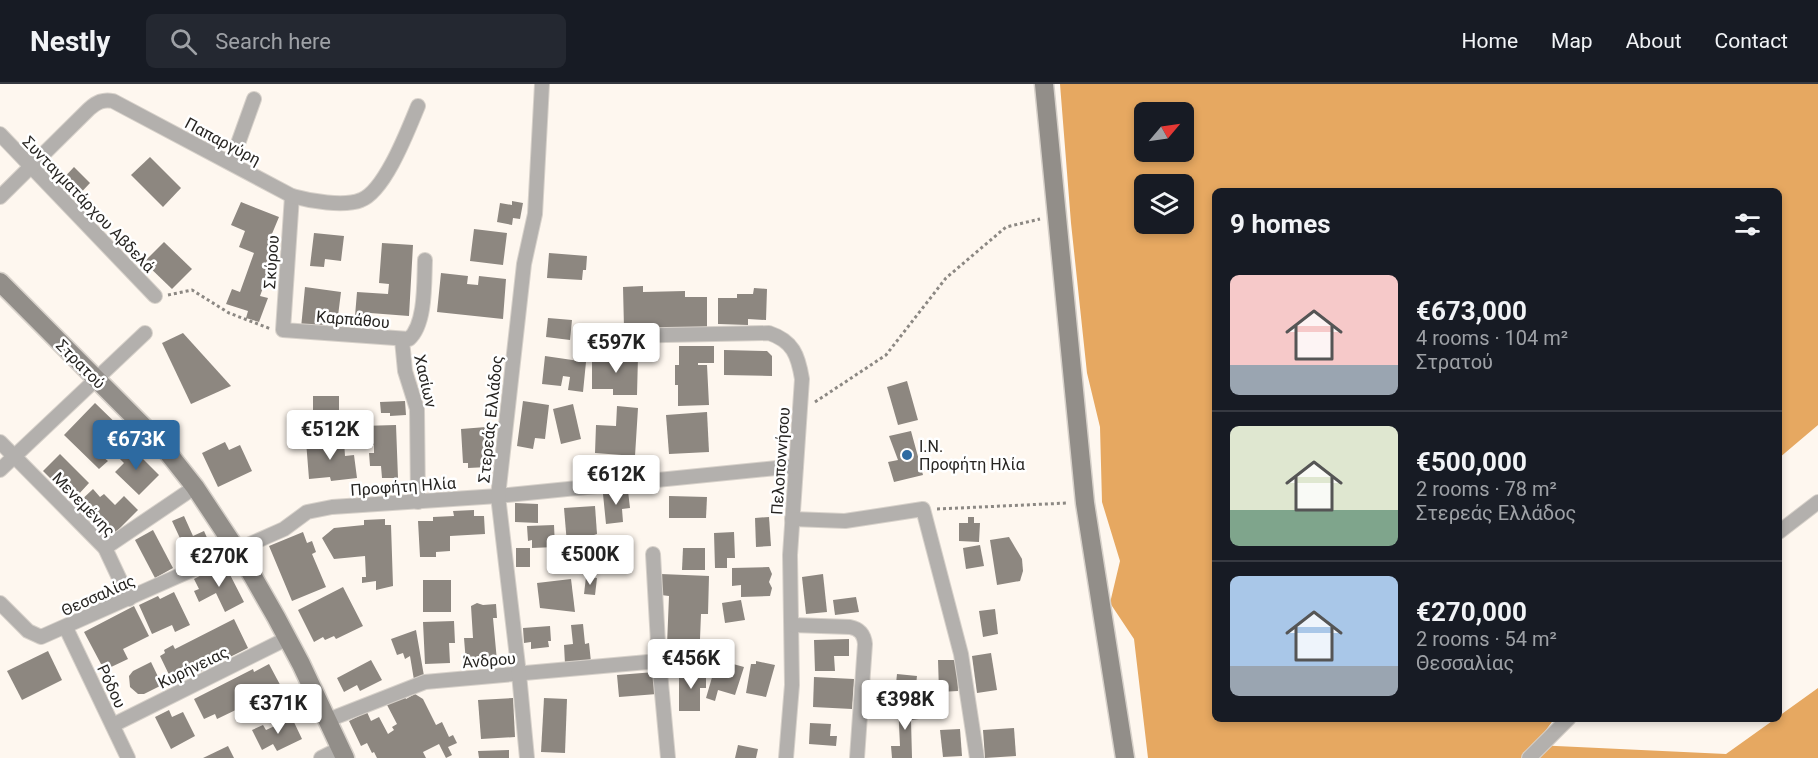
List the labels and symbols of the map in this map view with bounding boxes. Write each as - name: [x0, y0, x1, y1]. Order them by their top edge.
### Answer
- north arrow: [1134, 102, 1194, 162]
- street label: Παπαργύρη: [182, 114, 264, 169]
- street label: Συνταγματάρχου Αβδελά: [19, 132, 159, 276]
- street label: Σκύρου: [260, 235, 283, 289]
- street label: Καρπάθου: [316, 307, 390, 332]
- pin: €597K: [574, 323, 658, 374]
- street label: Στρατού: [52, 336, 109, 393]
- street label: Χασίων: [410, 353, 441, 410]
- street label: Στερεάς Ελλάδος: [474, 354, 507, 484]
- street label: Πελοποννήσου: [767, 406, 794, 516]
- pin: €512K: [288, 410, 372, 461]
- pin: €673K: [94, 420, 178, 471]
- place label: Ι.Ν. Προφήτη Ηλία: [919, 437, 1025, 474]
- marker: Ι.Ν. Προφήτη Ηλία: [900, 448, 914, 462]
- pin: €612K: [574, 455, 658, 506]
- street label: Μενεμένης: [48, 468, 119, 540]
- street label: Προφήτη Ηλία: [350, 473, 456, 500]
- pin: €500K: [548, 535, 632, 586]
- pin: €270K: [177, 537, 261, 588]
- street label: Θεσσαλίας: [58, 571, 138, 620]
- pin: €456K: [649, 639, 733, 690]
- street label: Κυρήνειας: [155, 642, 231, 693]
- street label: Άνδρου: [461, 649, 517, 672]
- street label: Ρόδου: [93, 661, 130, 711]
- pin: €398K: [863, 680, 947, 731]
- pin: €371K: [236, 684, 320, 735]

